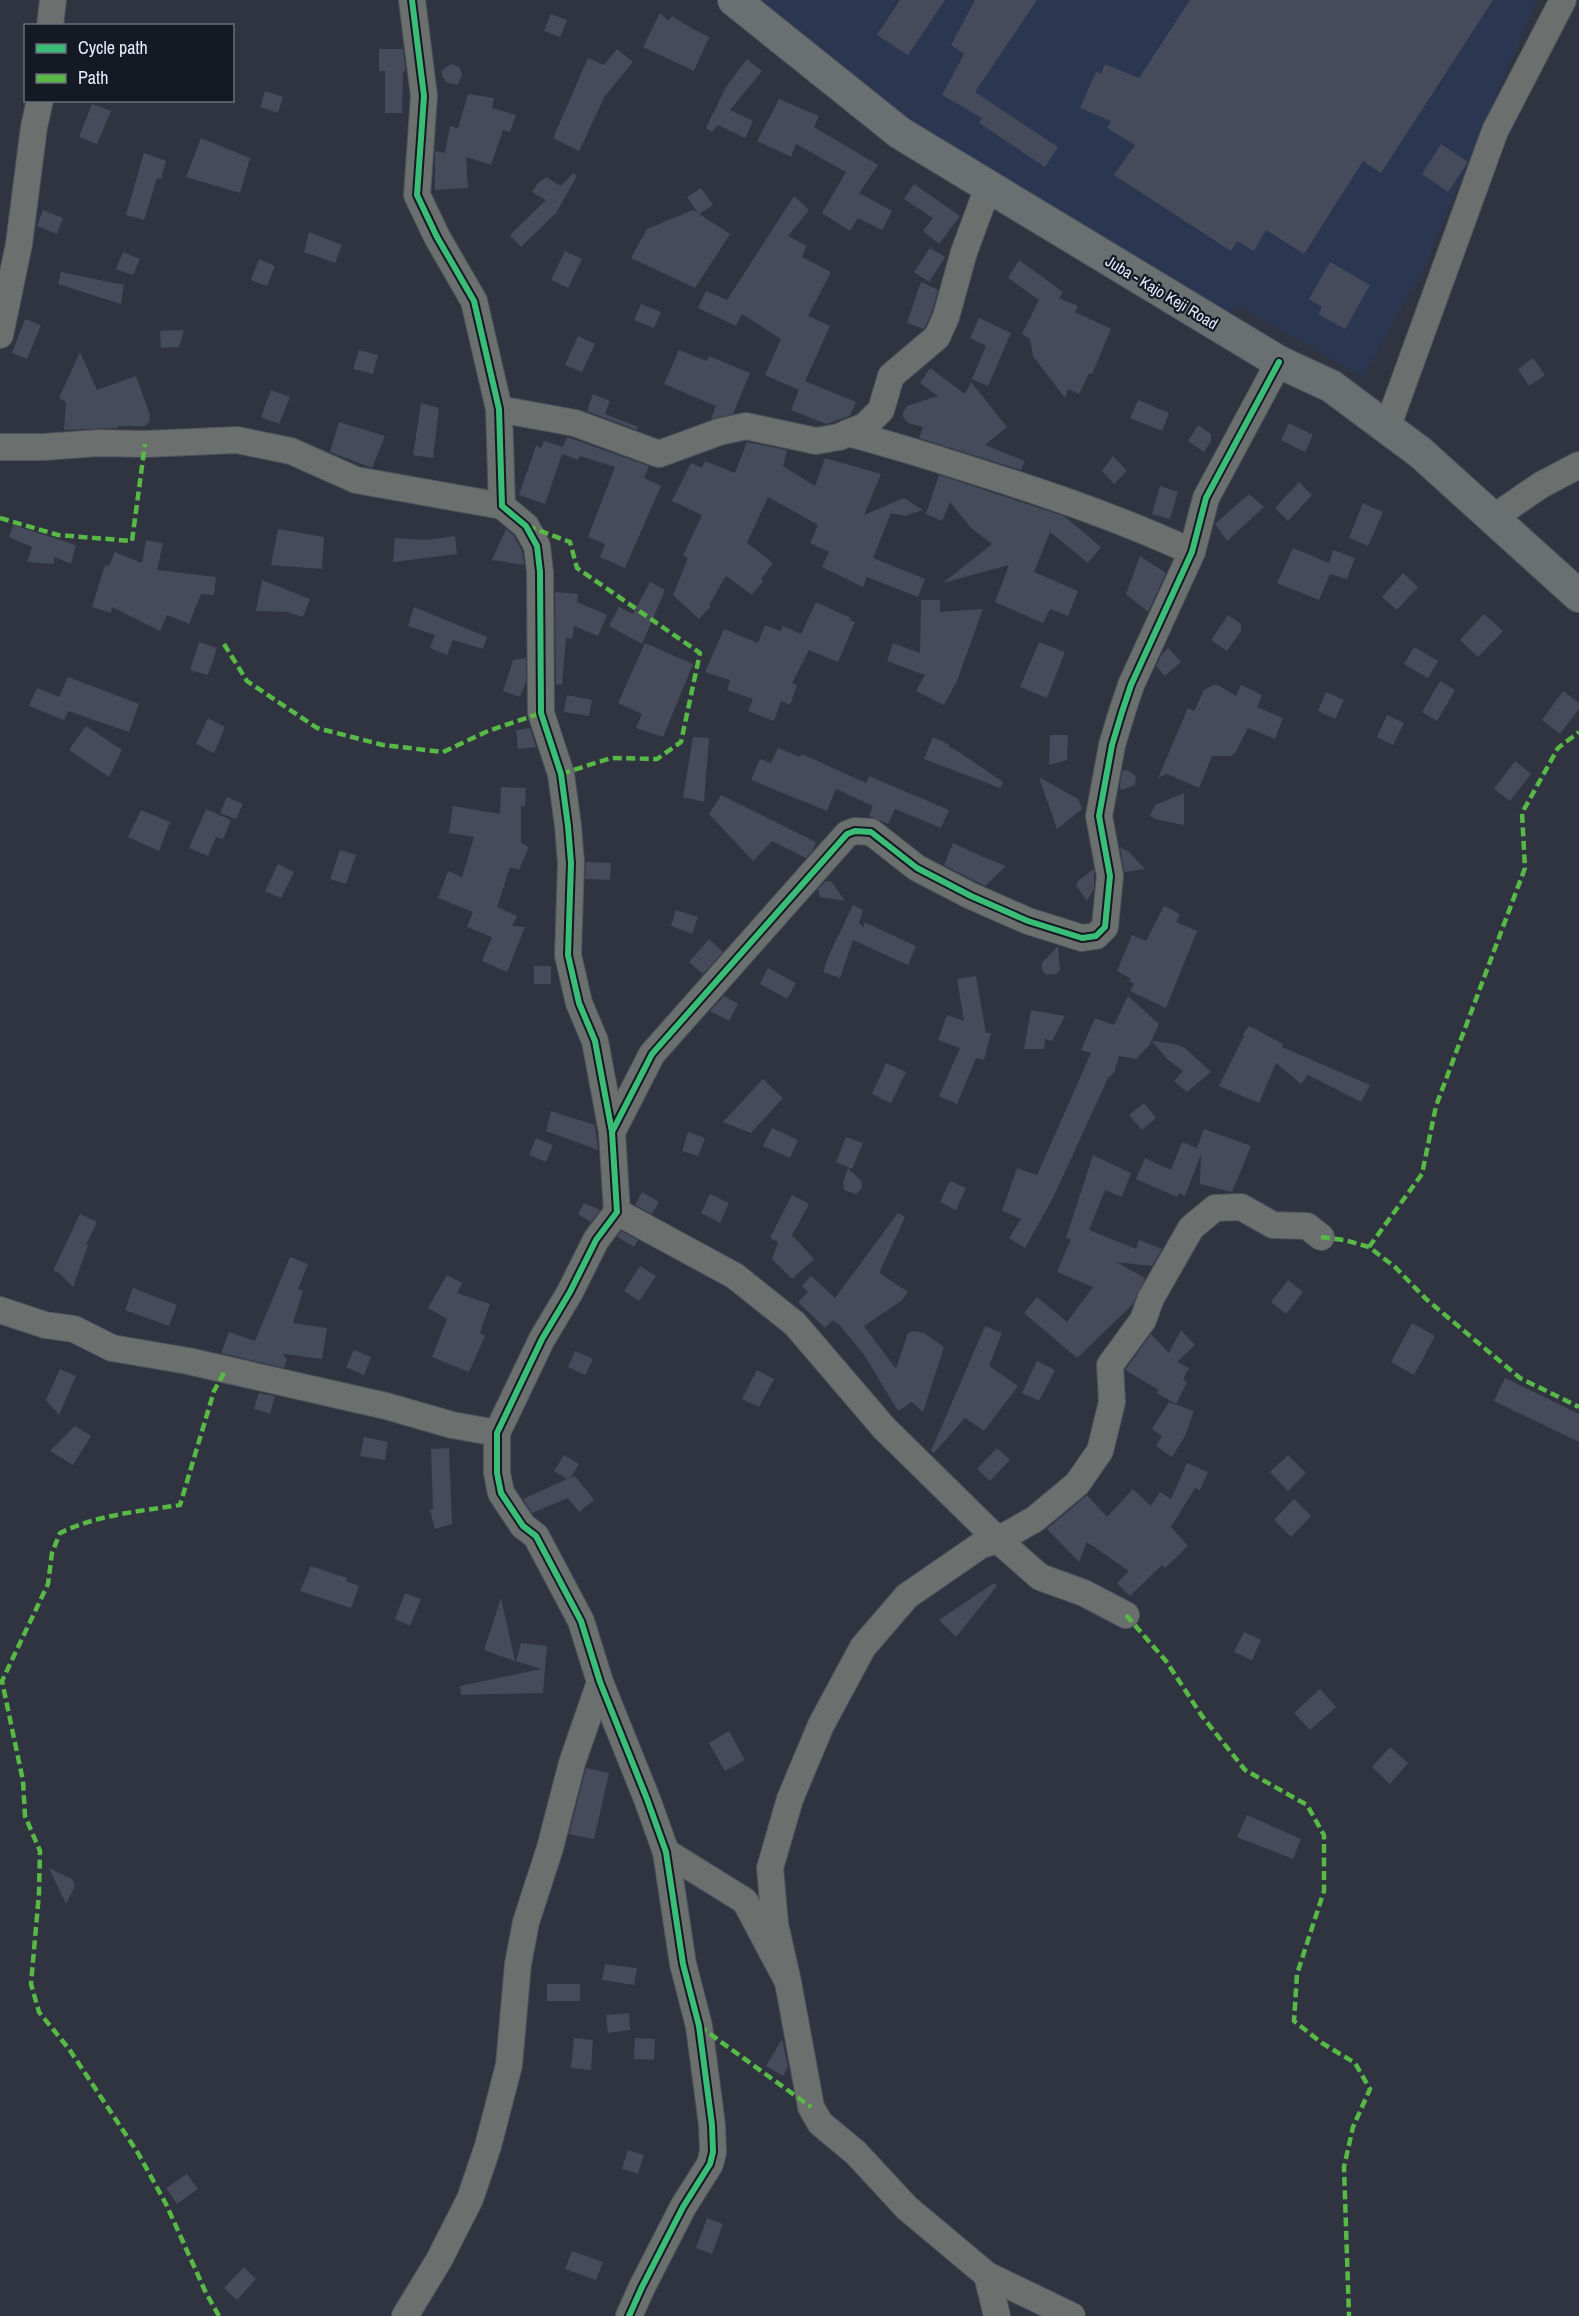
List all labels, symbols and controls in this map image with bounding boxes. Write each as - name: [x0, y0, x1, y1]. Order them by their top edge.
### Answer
- legend: [24, 24, 234, 102]
- text: Cycle path: [78, 35, 148, 60]
- text: Path: [78, 65, 108, 90]
- street label: Juba - Kajo Keji Road: [1102, 250, 1222, 334]

